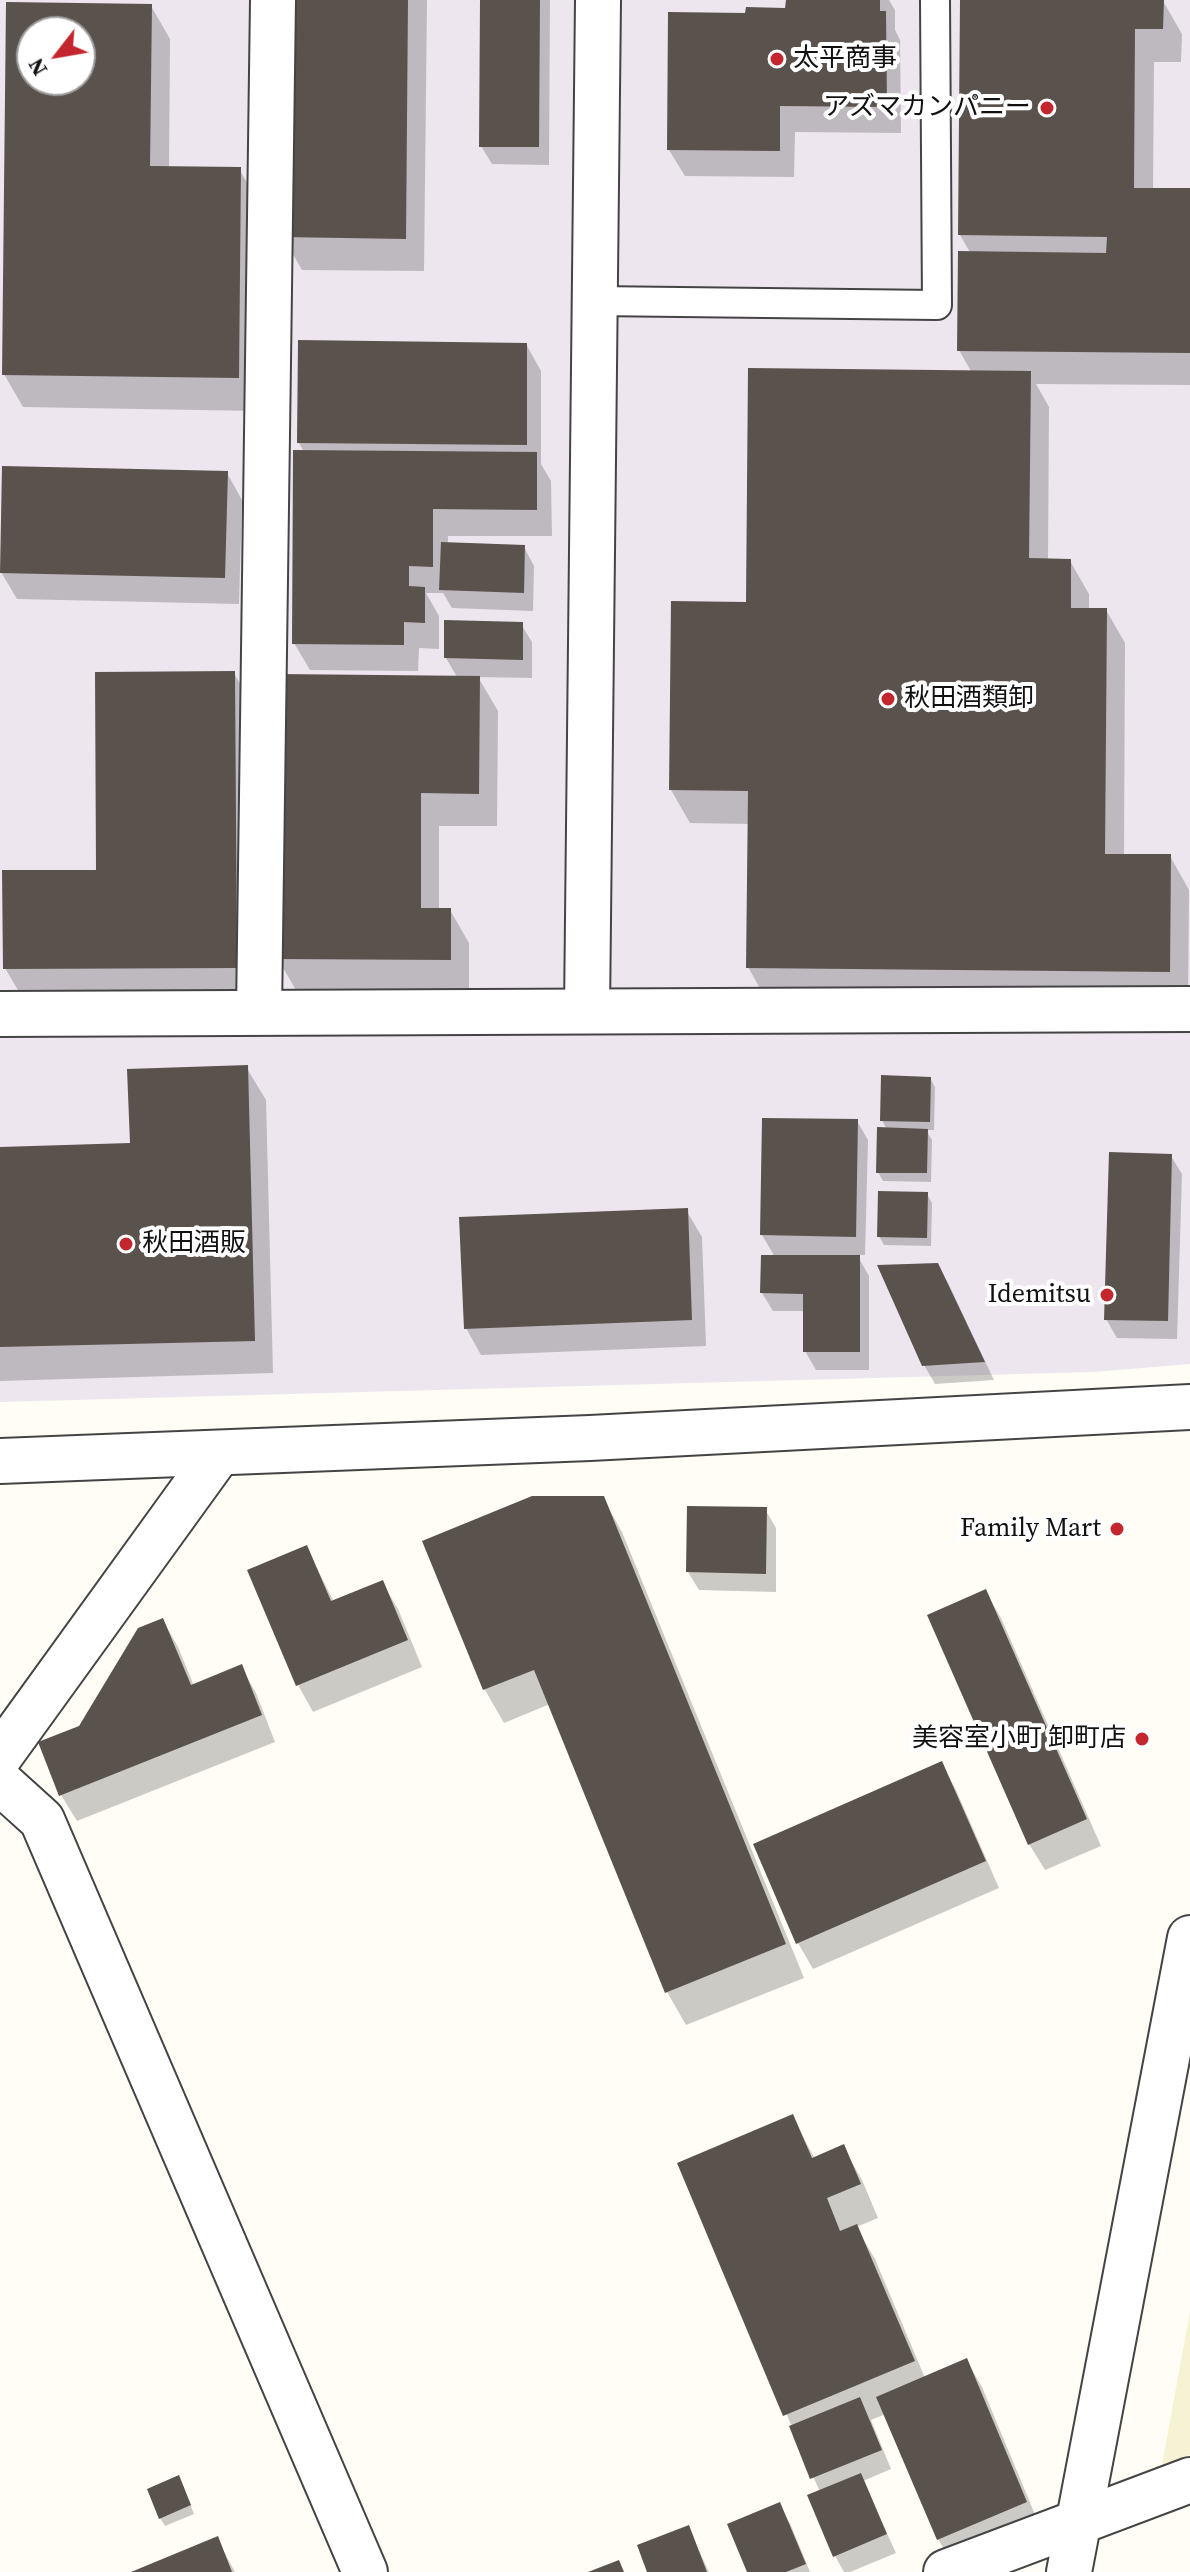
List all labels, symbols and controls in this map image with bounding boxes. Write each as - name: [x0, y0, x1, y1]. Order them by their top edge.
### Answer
- north arrow: [16, 16, 96, 96]
- place label: 太平商事: [793, 43, 897, 75]
- marker: 太平商事: [768, 50, 786, 68]
- text: N: [20, 53, 54, 82]
- place label: アズマカンパニー: [823, 92, 1031, 124]
- marker: アズマカンパニー: [1038, 99, 1056, 117]
- place label: 秋田酒類卸: [904, 683, 1034, 715]
- marker: 秋田酒類卸: [879, 690, 897, 708]
- place label: 秋田酒販: [142, 1228, 246, 1260]
- marker: 秋田酒販: [117, 1235, 135, 1253]
- place label: Idemitsu: [988, 1279, 1091, 1311]
- marker: Idemitsu: [1098, 1286, 1116, 1304]
- place label: Family Mart: [960, 1513, 1101, 1545]
- marker: Family Mart: [1108, 1520, 1126, 1538]
- place label: 美容室小町 卸町店: [912, 1723, 1126, 1755]
- marker: 美容室小町 卸町店: [1133, 1730, 1151, 1748]

